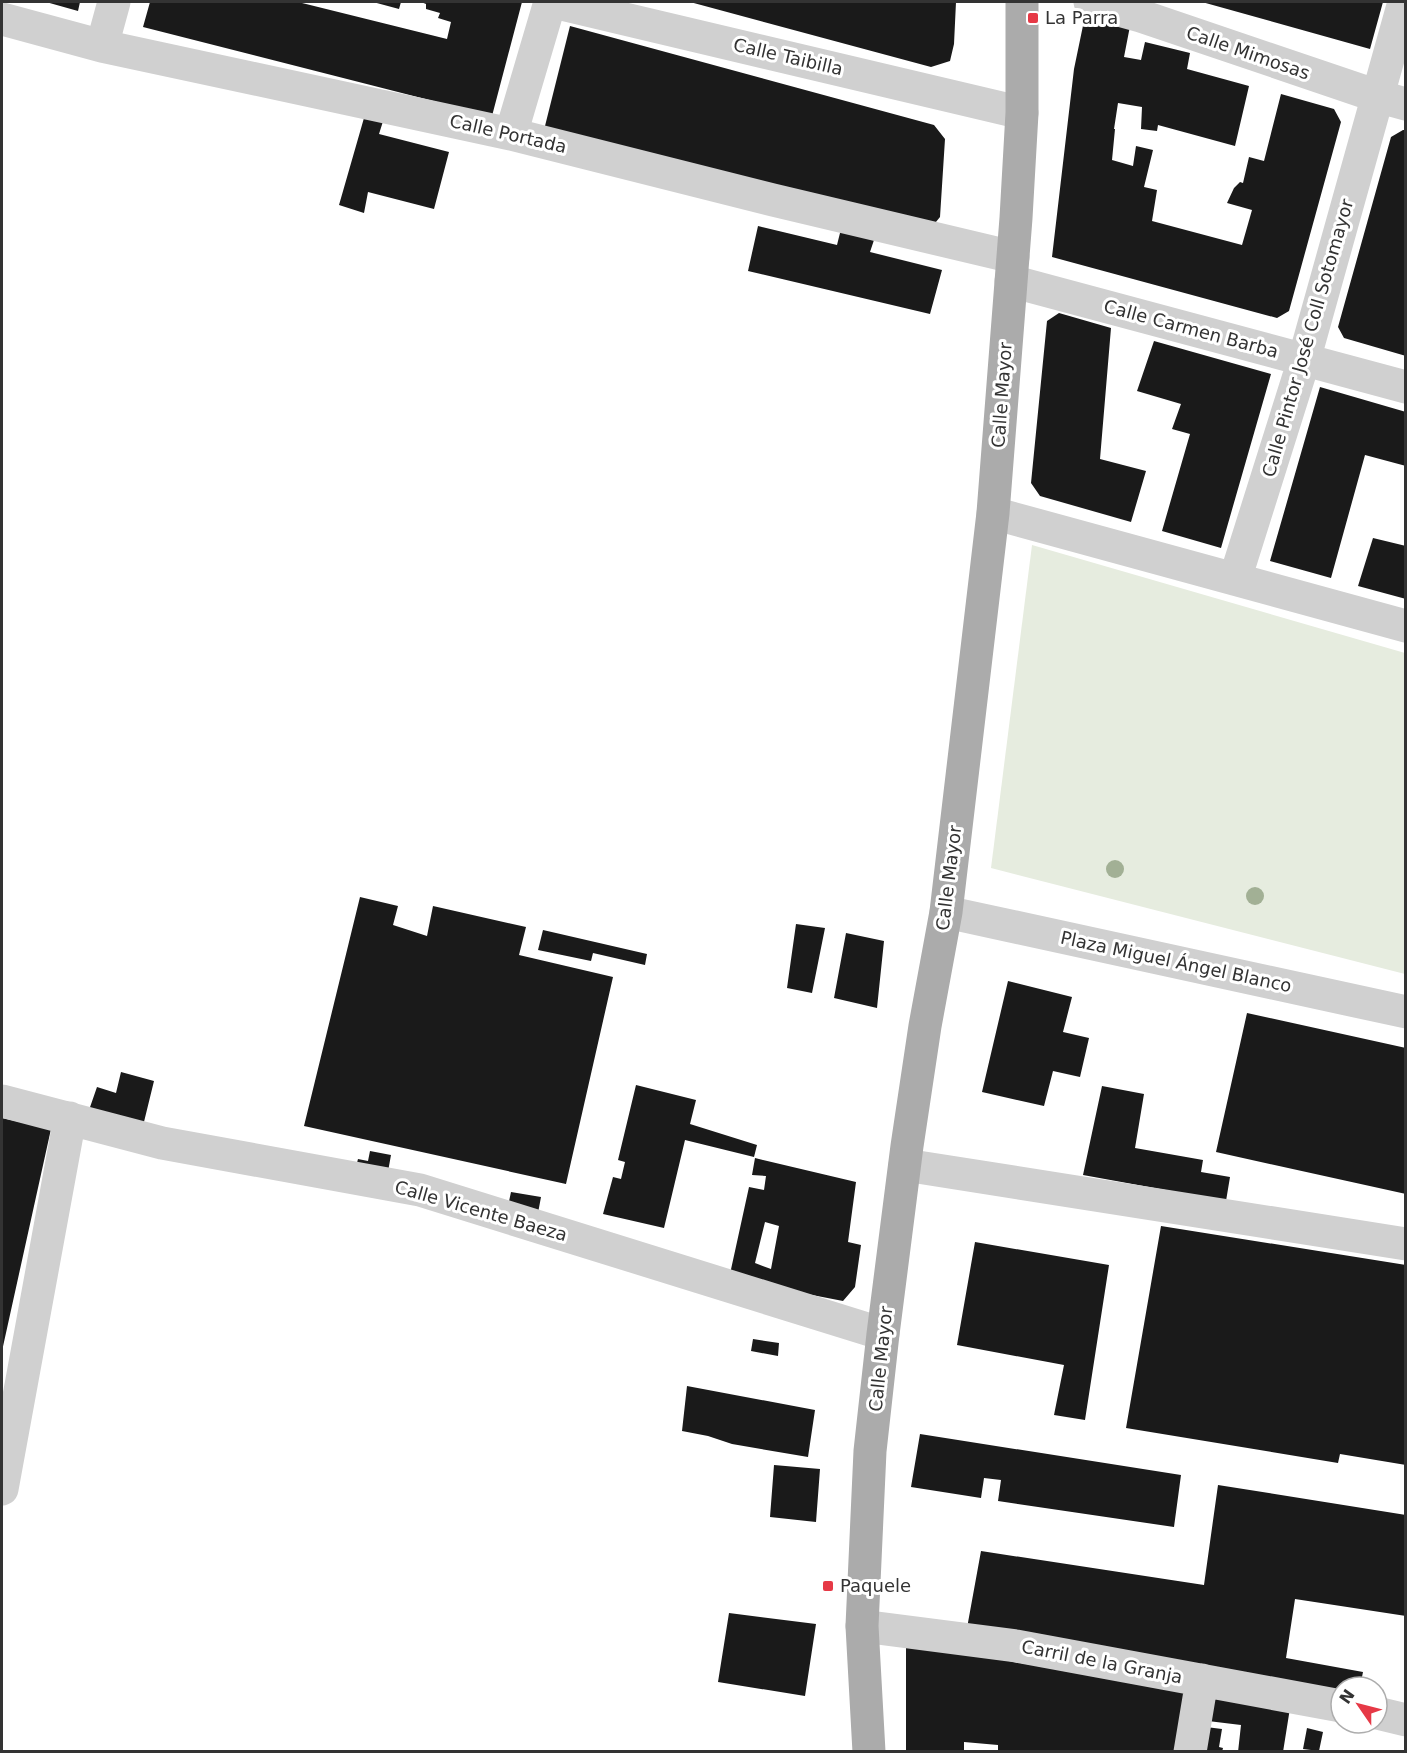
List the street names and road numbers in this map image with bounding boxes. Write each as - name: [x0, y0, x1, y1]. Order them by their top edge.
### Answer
- street label: Calle Mimosas: [1184, 22, 1313, 83]
- street label: Calle Taibilla: [731, 34, 845, 79]
- street label: Calle Portada: [447, 110, 569, 157]
- street label: Calle Pintor José Coll Sotomayor: [1258, 196, 1358, 479]
- street label: Calle Carmen Barba: [1101, 295, 1281, 362]
- street label: Calle Mayor: [987, 341, 1016, 449]
- street label: Calle Mayor: [932, 823, 965, 932]
- street label: Plaza Miguel Ángel Blanco: [1059, 927, 1294, 996]
- street label: Calle Vicente Baeza: [392, 1176, 570, 1245]
- street label: Calle Mayor: [865, 1305, 897, 1413]
- street label: Carril de la Granja: [1020, 1636, 1184, 1687]

